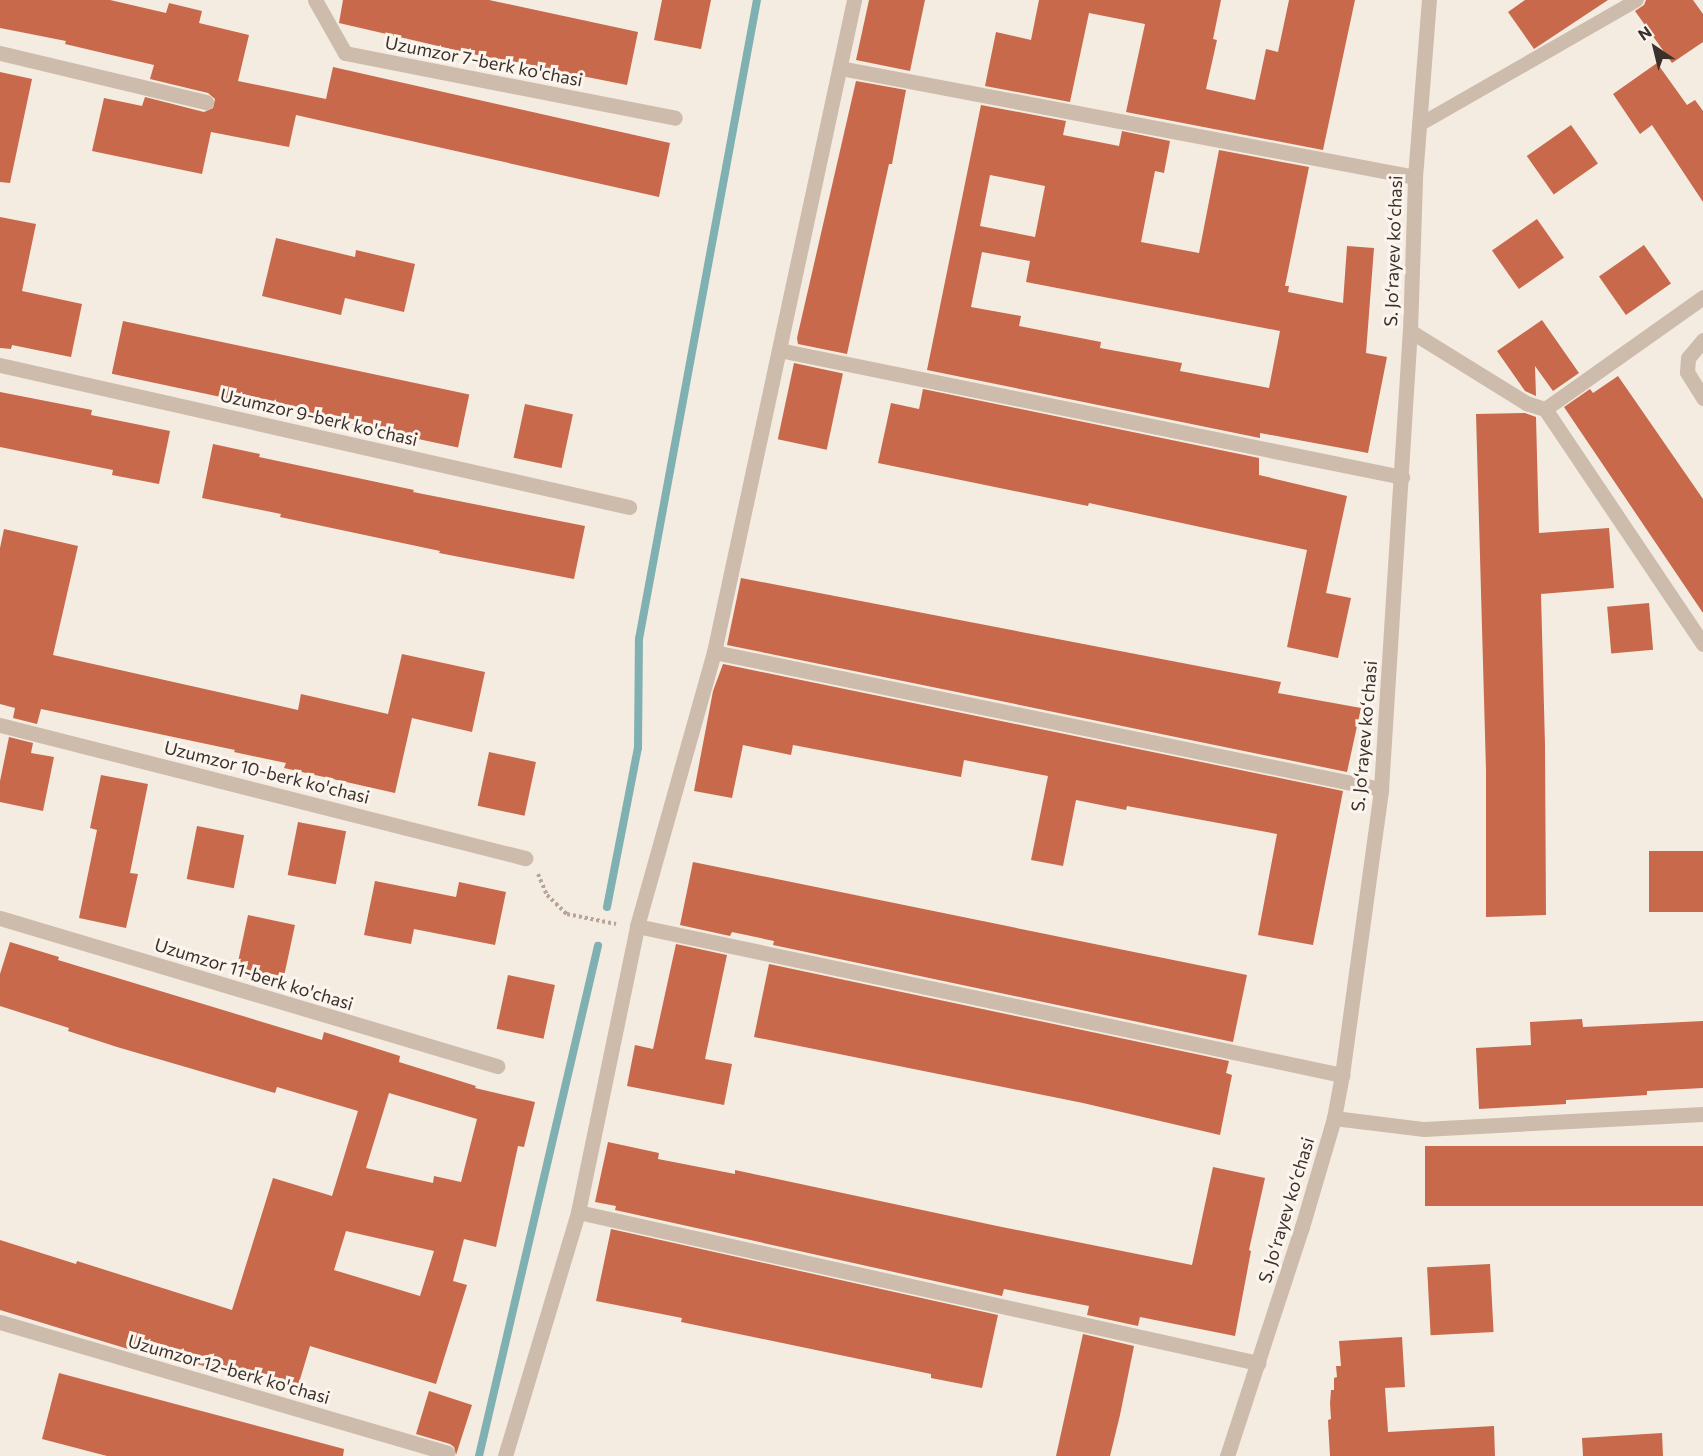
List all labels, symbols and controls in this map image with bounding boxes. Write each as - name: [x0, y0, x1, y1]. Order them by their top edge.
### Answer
- north arrow: [1625, 18, 1685, 78]
- text: N: [1634, 22, 1655, 44]
- street label: Uzumzor 7-berk ko'chasi: [383, 31, 585, 91]
- street label: S. Joʻrayev koʻchasi: [1380, 175, 1406, 327]
- street label: Uzumzor 9-berk ko'chasi: [218, 384, 420, 450]
- street label: S. Joʻrayev koʻchasi: [1347, 660, 1381, 812]
- street label: Uzumzor 10-berk ko'chasi: [162, 736, 372, 808]
- street label: Uzumzor 11-berk ko'chasi: [152, 933, 356, 1015]
- street label: S. Joʻrayev koʻchasi: [1254, 1135, 1318, 1285]
- street label: Uzumzor 12-berk ko'chasi: [125, 1330, 333, 1408]

